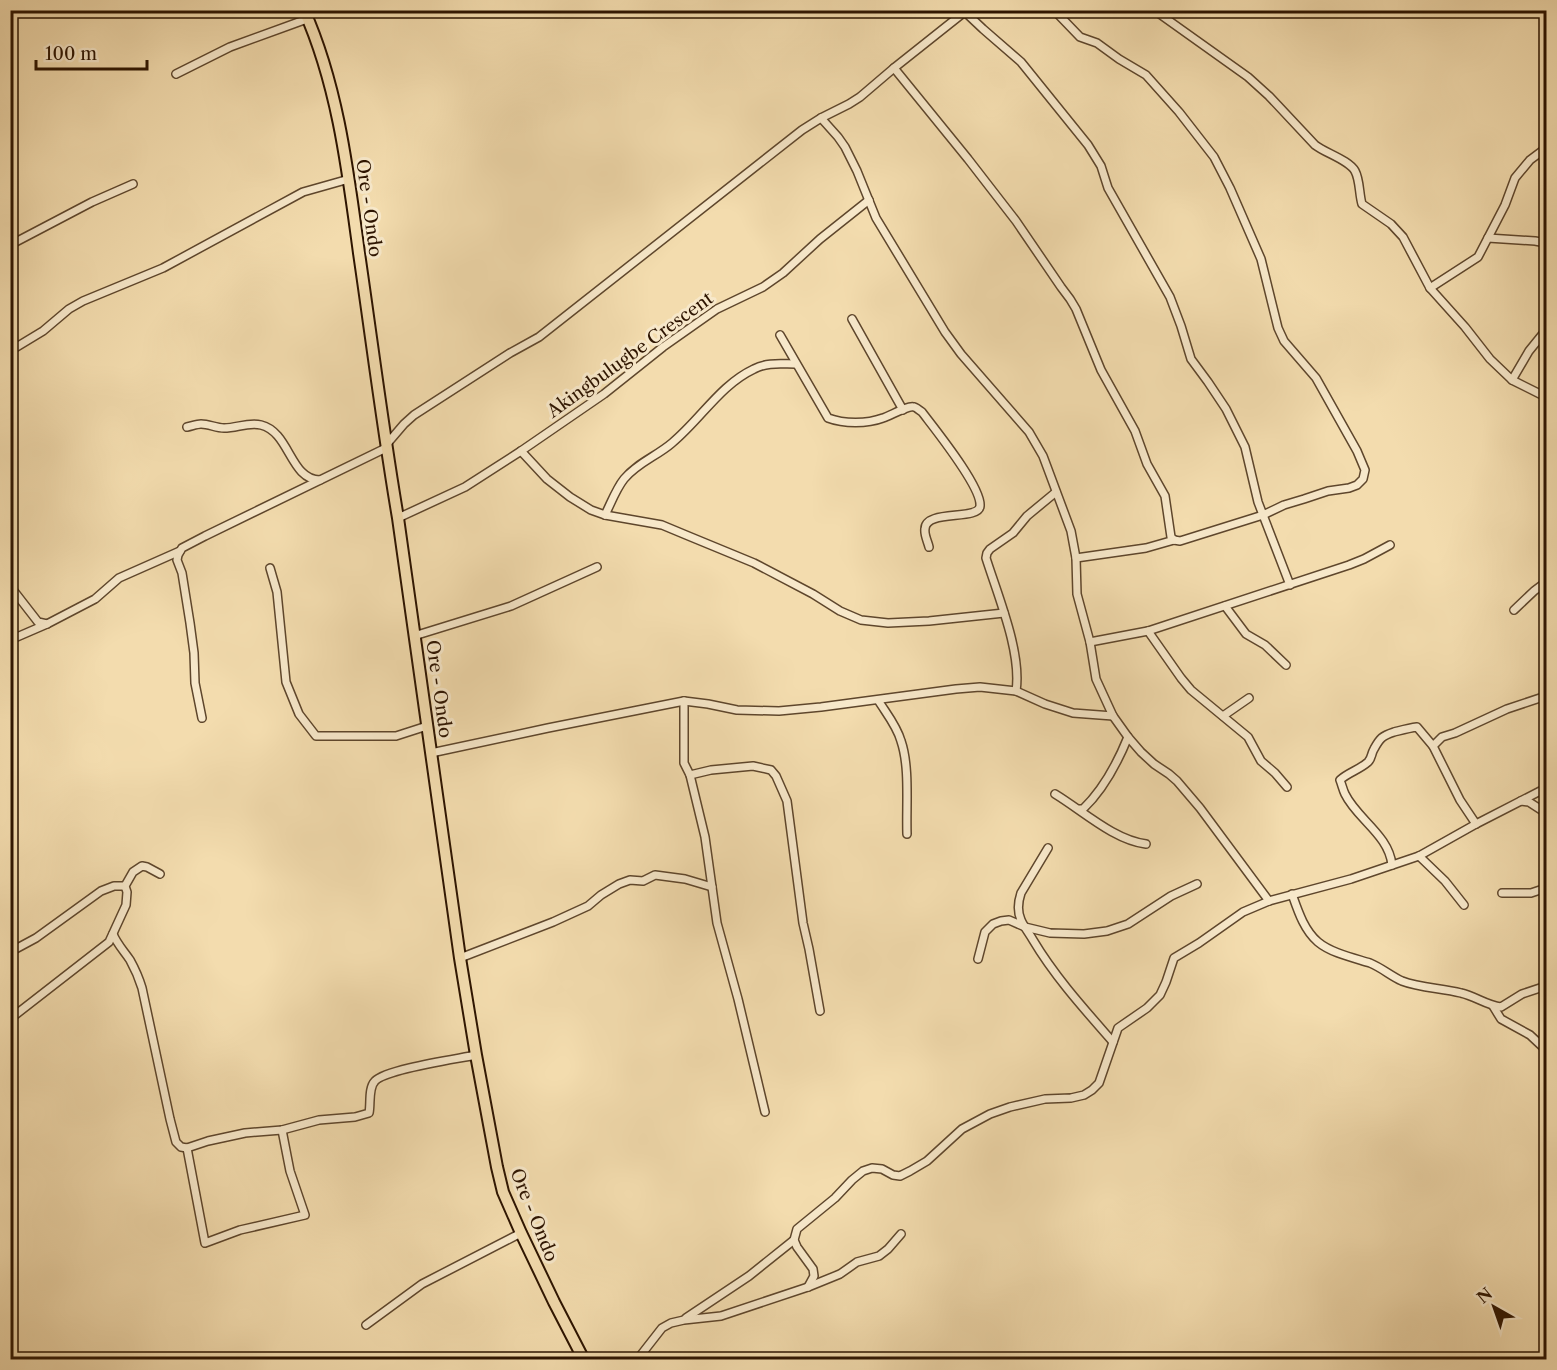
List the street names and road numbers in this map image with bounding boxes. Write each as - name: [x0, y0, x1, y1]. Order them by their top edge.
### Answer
- street label: Ore - Ondo: [351, 158, 387, 258]
- street label: Akingbulugbe Crescent: [542, 287, 718, 423]
- street label: Ore - Ondo: [421, 639, 457, 739]
- street label: Ore - Ondo: [505, 1165, 563, 1265]

